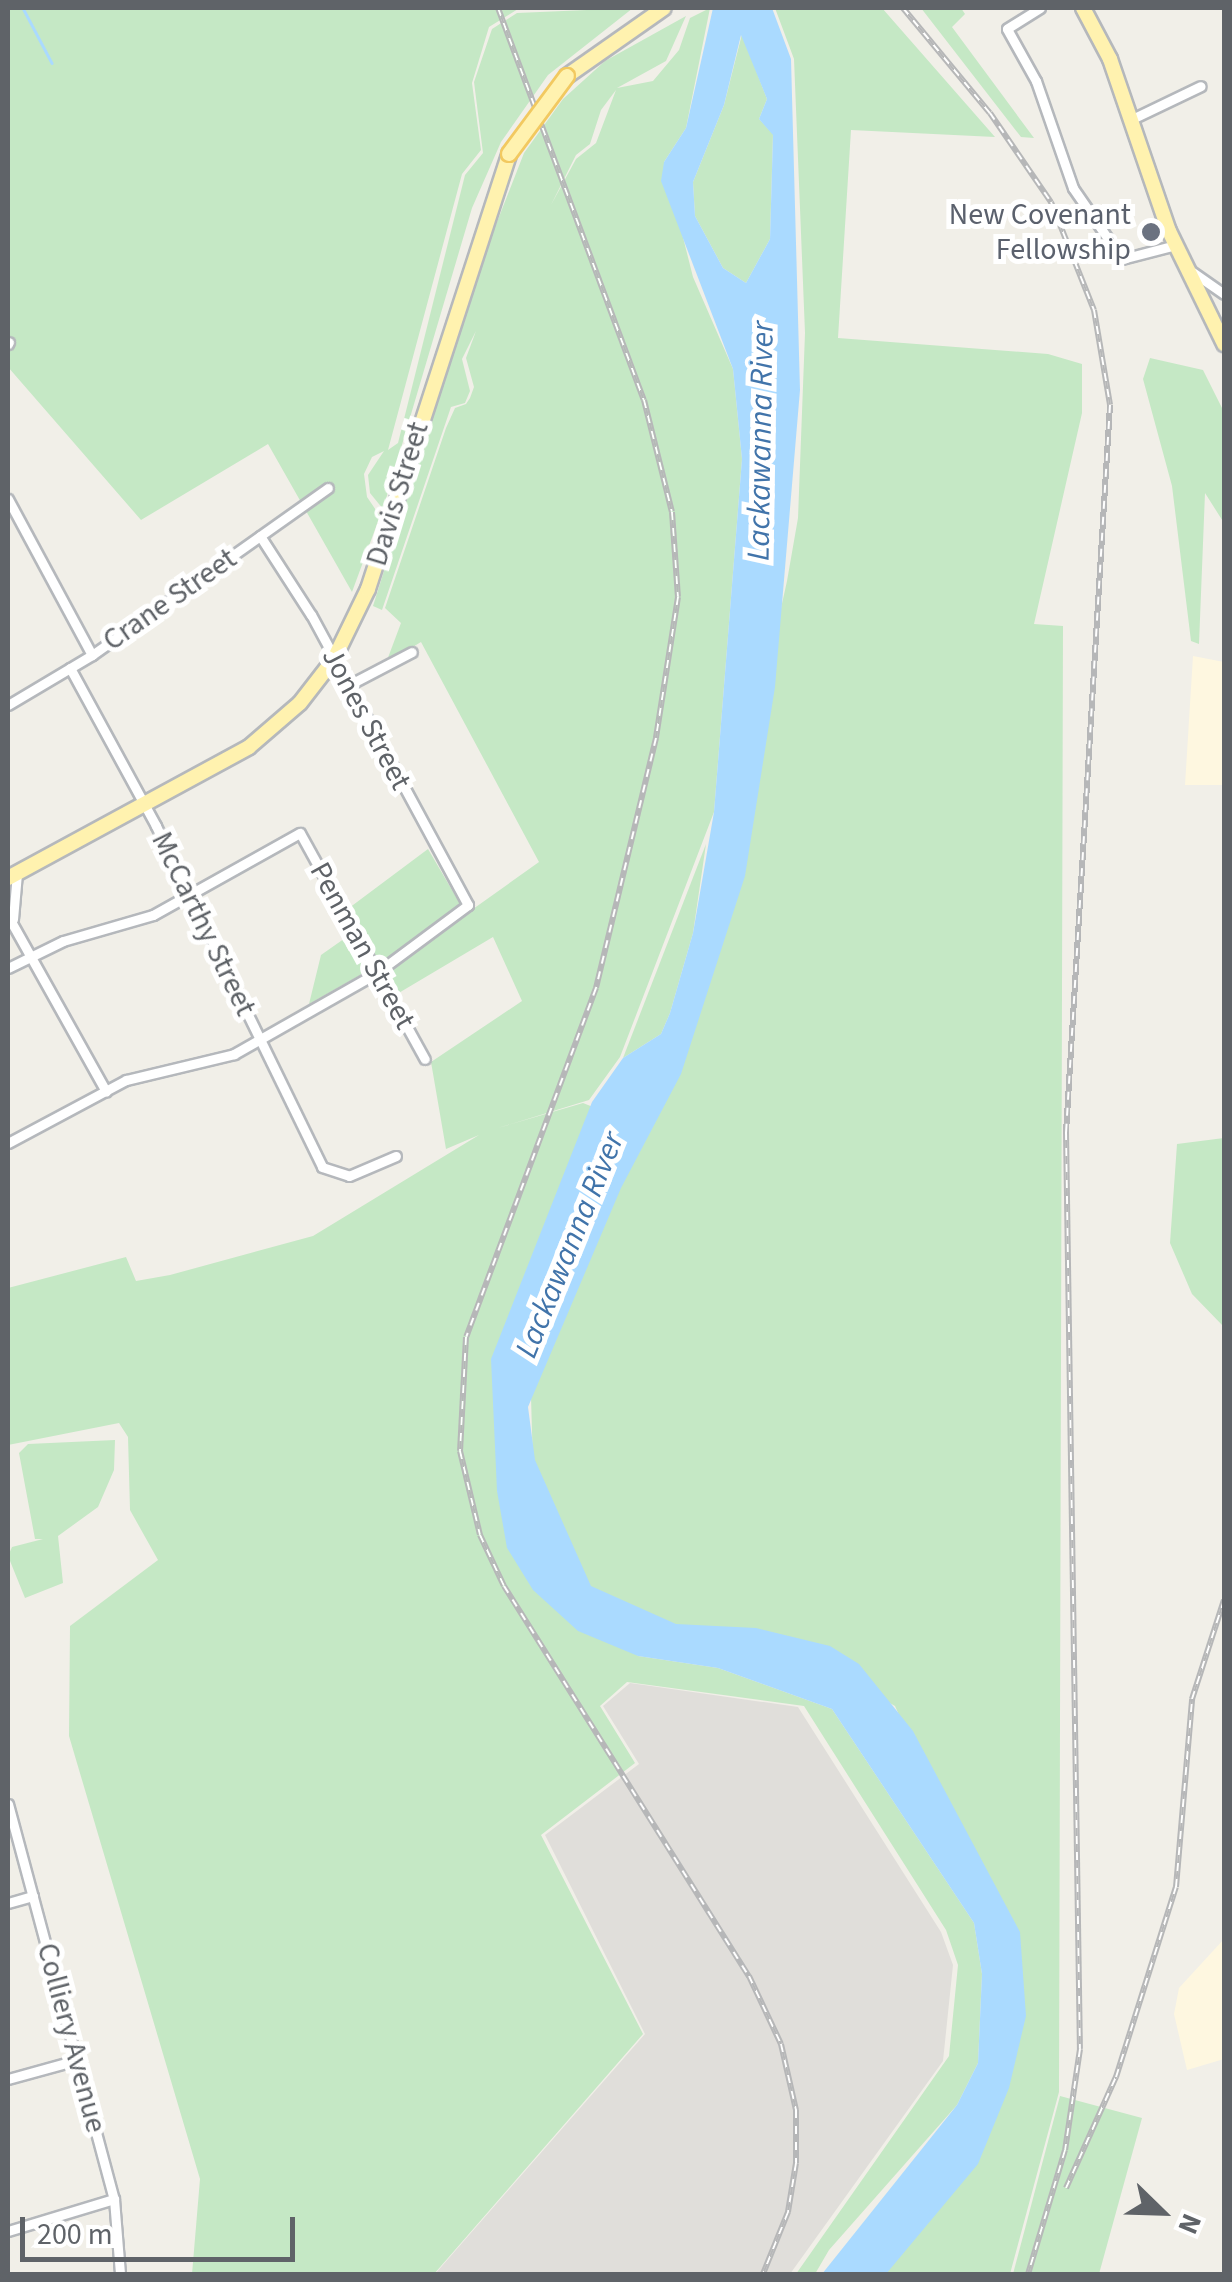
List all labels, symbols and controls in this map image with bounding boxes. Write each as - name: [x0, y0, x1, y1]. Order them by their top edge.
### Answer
- place label: New Covenant Fellowship: [949, 197, 1131, 268]
- marker: New Covenant Fellowship: [1140, 221, 1162, 243]
- water label: Lackawanna River: [740, 321, 782, 561]
- street label: Davis Street: [359, 418, 437, 570]
- street label: Crane Street: [96, 541, 244, 659]
- street label: Jones Street: [314, 642, 418, 796]
- street label: McCarthy Street: [143, 826, 263, 1022]
- street label: Penman Street: [301, 856, 423, 1036]
- water label: Lackawanna River: [507, 1127, 633, 1363]
- street label: Colliery Avenue: [28, 1939, 114, 2137]
- north arrow: [1112, 2162, 1212, 2262]
- scale bar: [25, 2197, 300, 2259]
- text: N: [1168, 2207, 1212, 2240]
- text: 200 m: [37, 2213, 113, 2256]

